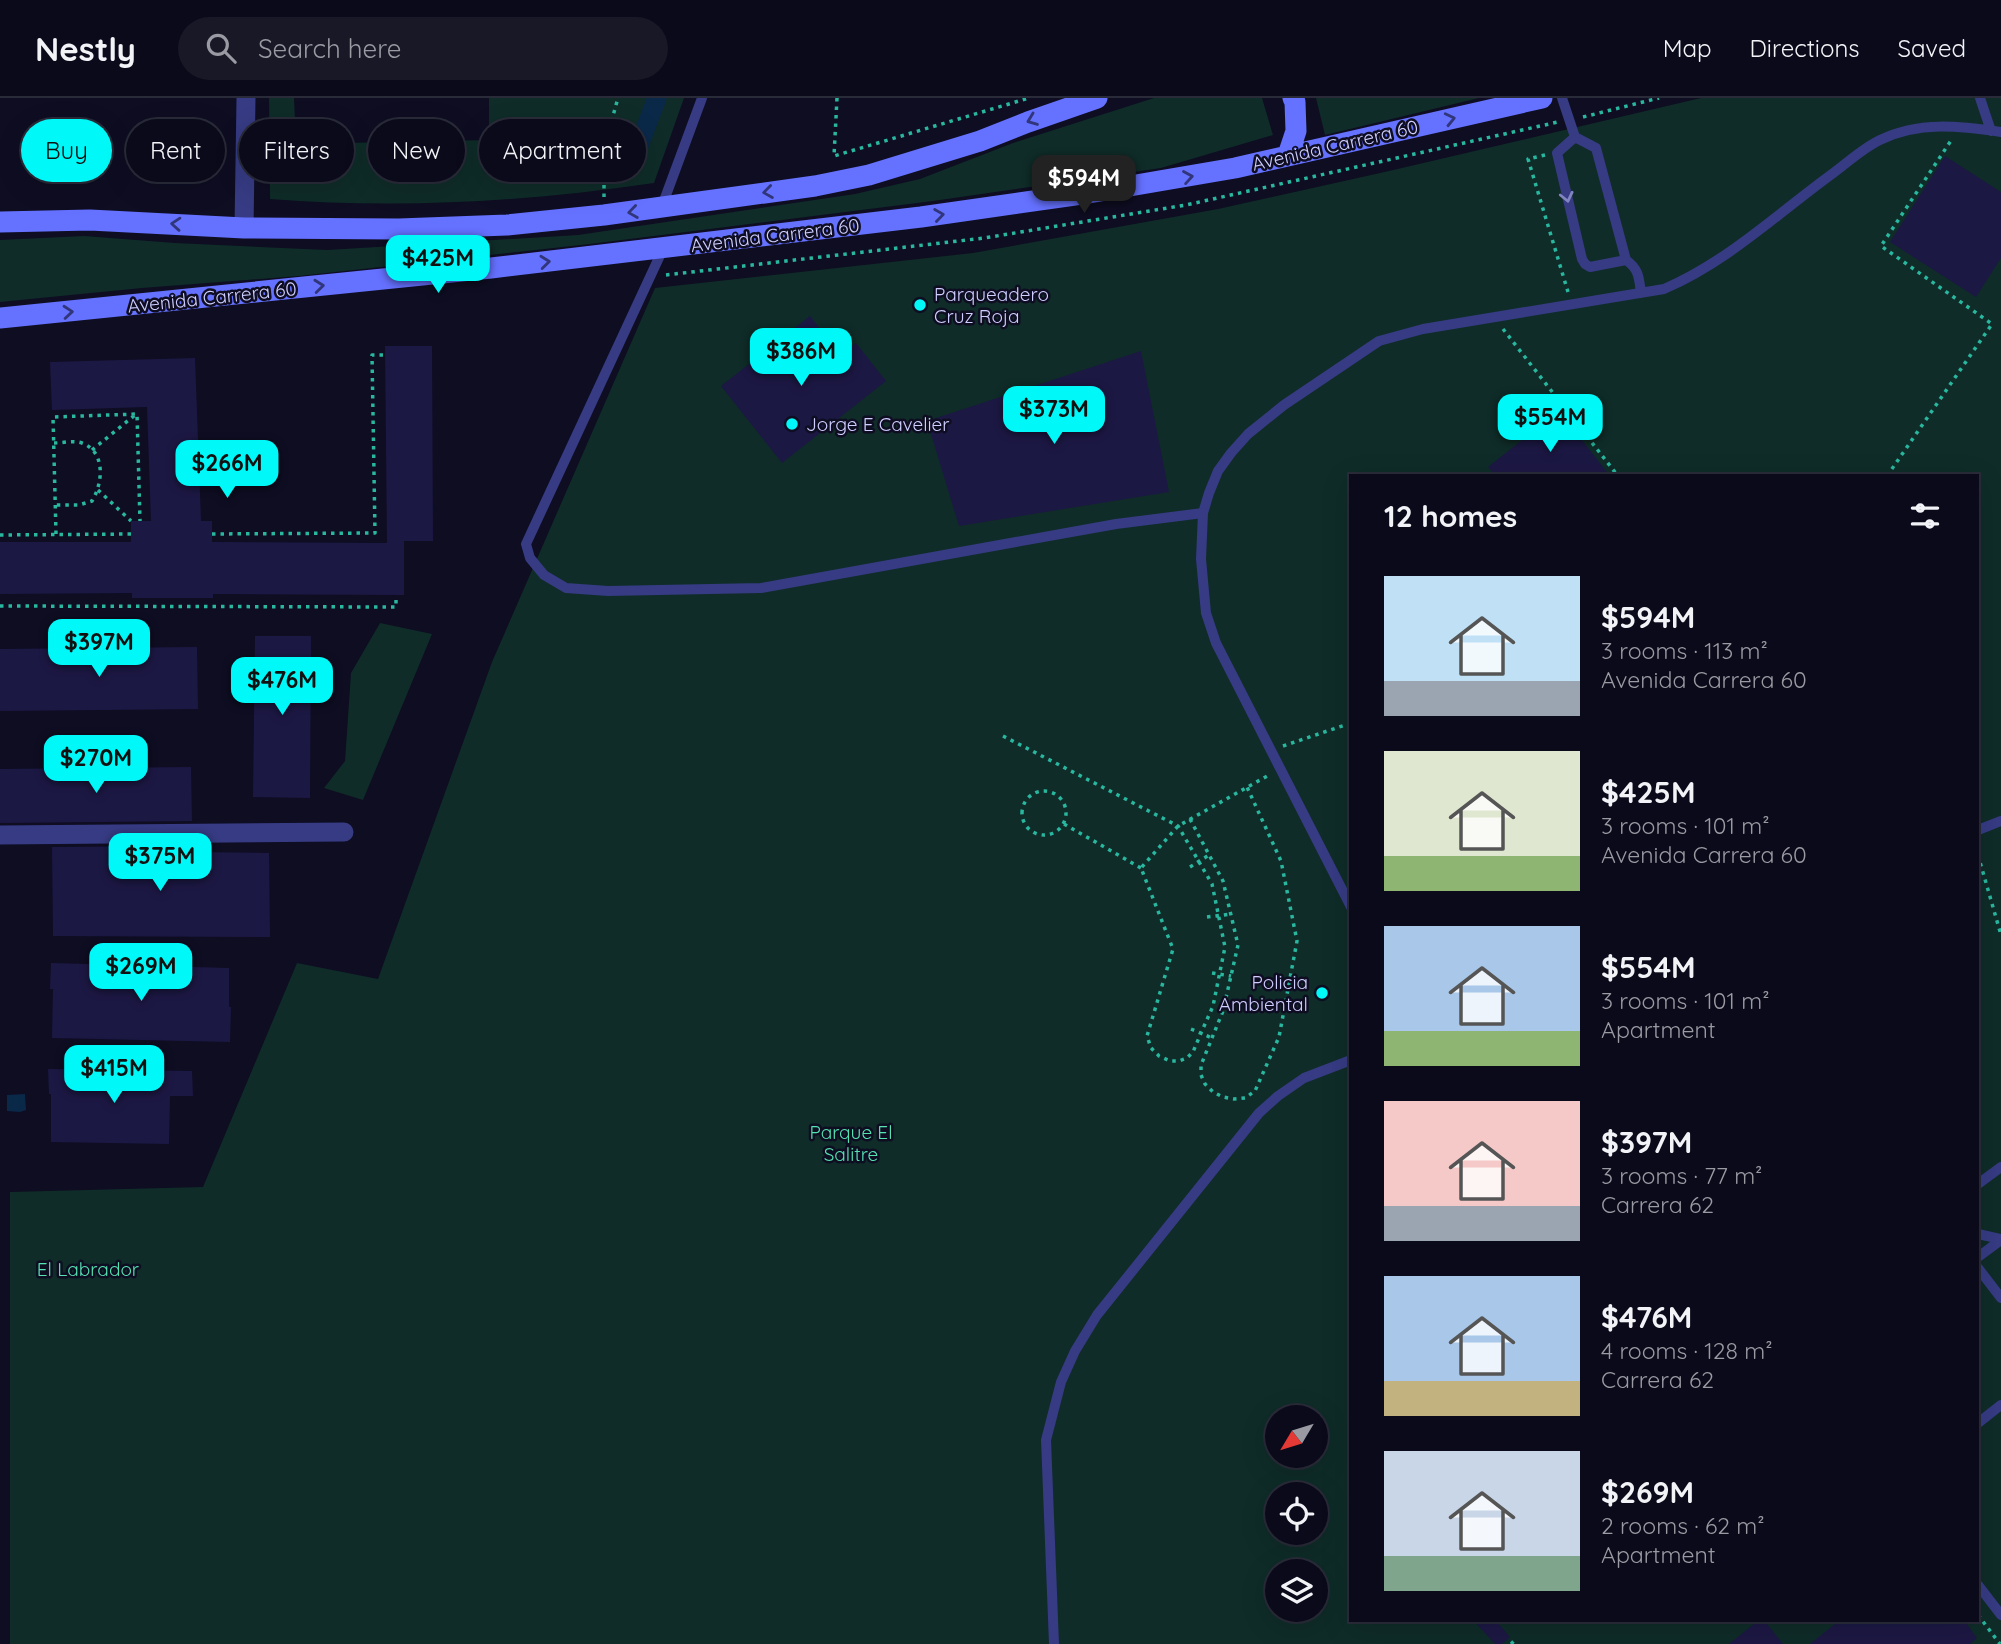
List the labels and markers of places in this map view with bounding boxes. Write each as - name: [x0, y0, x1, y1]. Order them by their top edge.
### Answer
- pin: $594M: [1035, 156, 1133, 215]
- pin: $425M: [389, 236, 487, 295]
- place label: Parqueadero Cruz Roja: [934, 282, 1049, 328]
- marker: Parqueadero Cruz Roja: [912, 297, 928, 313]
- pin: $386M: [752, 328, 850, 388]
- pin: $373M: [1005, 386, 1103, 446]
- pin: $554M: [1501, 394, 1599, 454]
- place label: Jorge E Cavelier: [806, 412, 950, 436]
- marker: Jorge E Cavelier: [784, 416, 800, 432]
- pin: $266M: [178, 440, 276, 500]
- pin: $397M: [50, 620, 148, 679]
- pin: $476M: [233, 658, 331, 717]
- pin: $270M: [47, 736, 145, 795]
- pin: $375M: [111, 834, 209, 893]
- pin: $269M: [92, 944, 190, 1003]
- place label: Policia Ambiental: [1219, 970, 1308, 1016]
- marker: Policia Ambiental: [1314, 985, 1330, 1001]
- pin: $415M: [65, 1046, 163, 1105]

